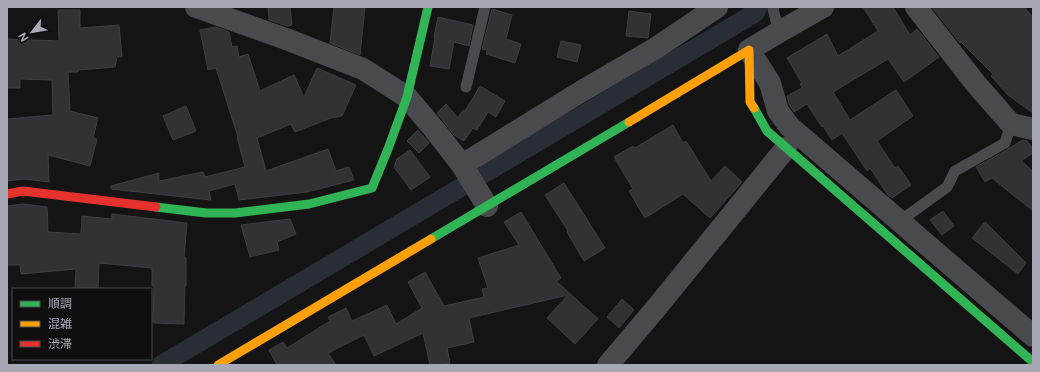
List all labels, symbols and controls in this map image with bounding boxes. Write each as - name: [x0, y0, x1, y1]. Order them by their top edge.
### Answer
- north arrow: [12, 12, 52, 52]
- text: N: [16, 30, 31, 44]
- legend: [12, 288, 152, 360]
- text: 順調: [48, 297, 72, 311]
- text: 混雑: [48, 317, 72, 331]
- text: 渋滞: [48, 337, 72, 351]

